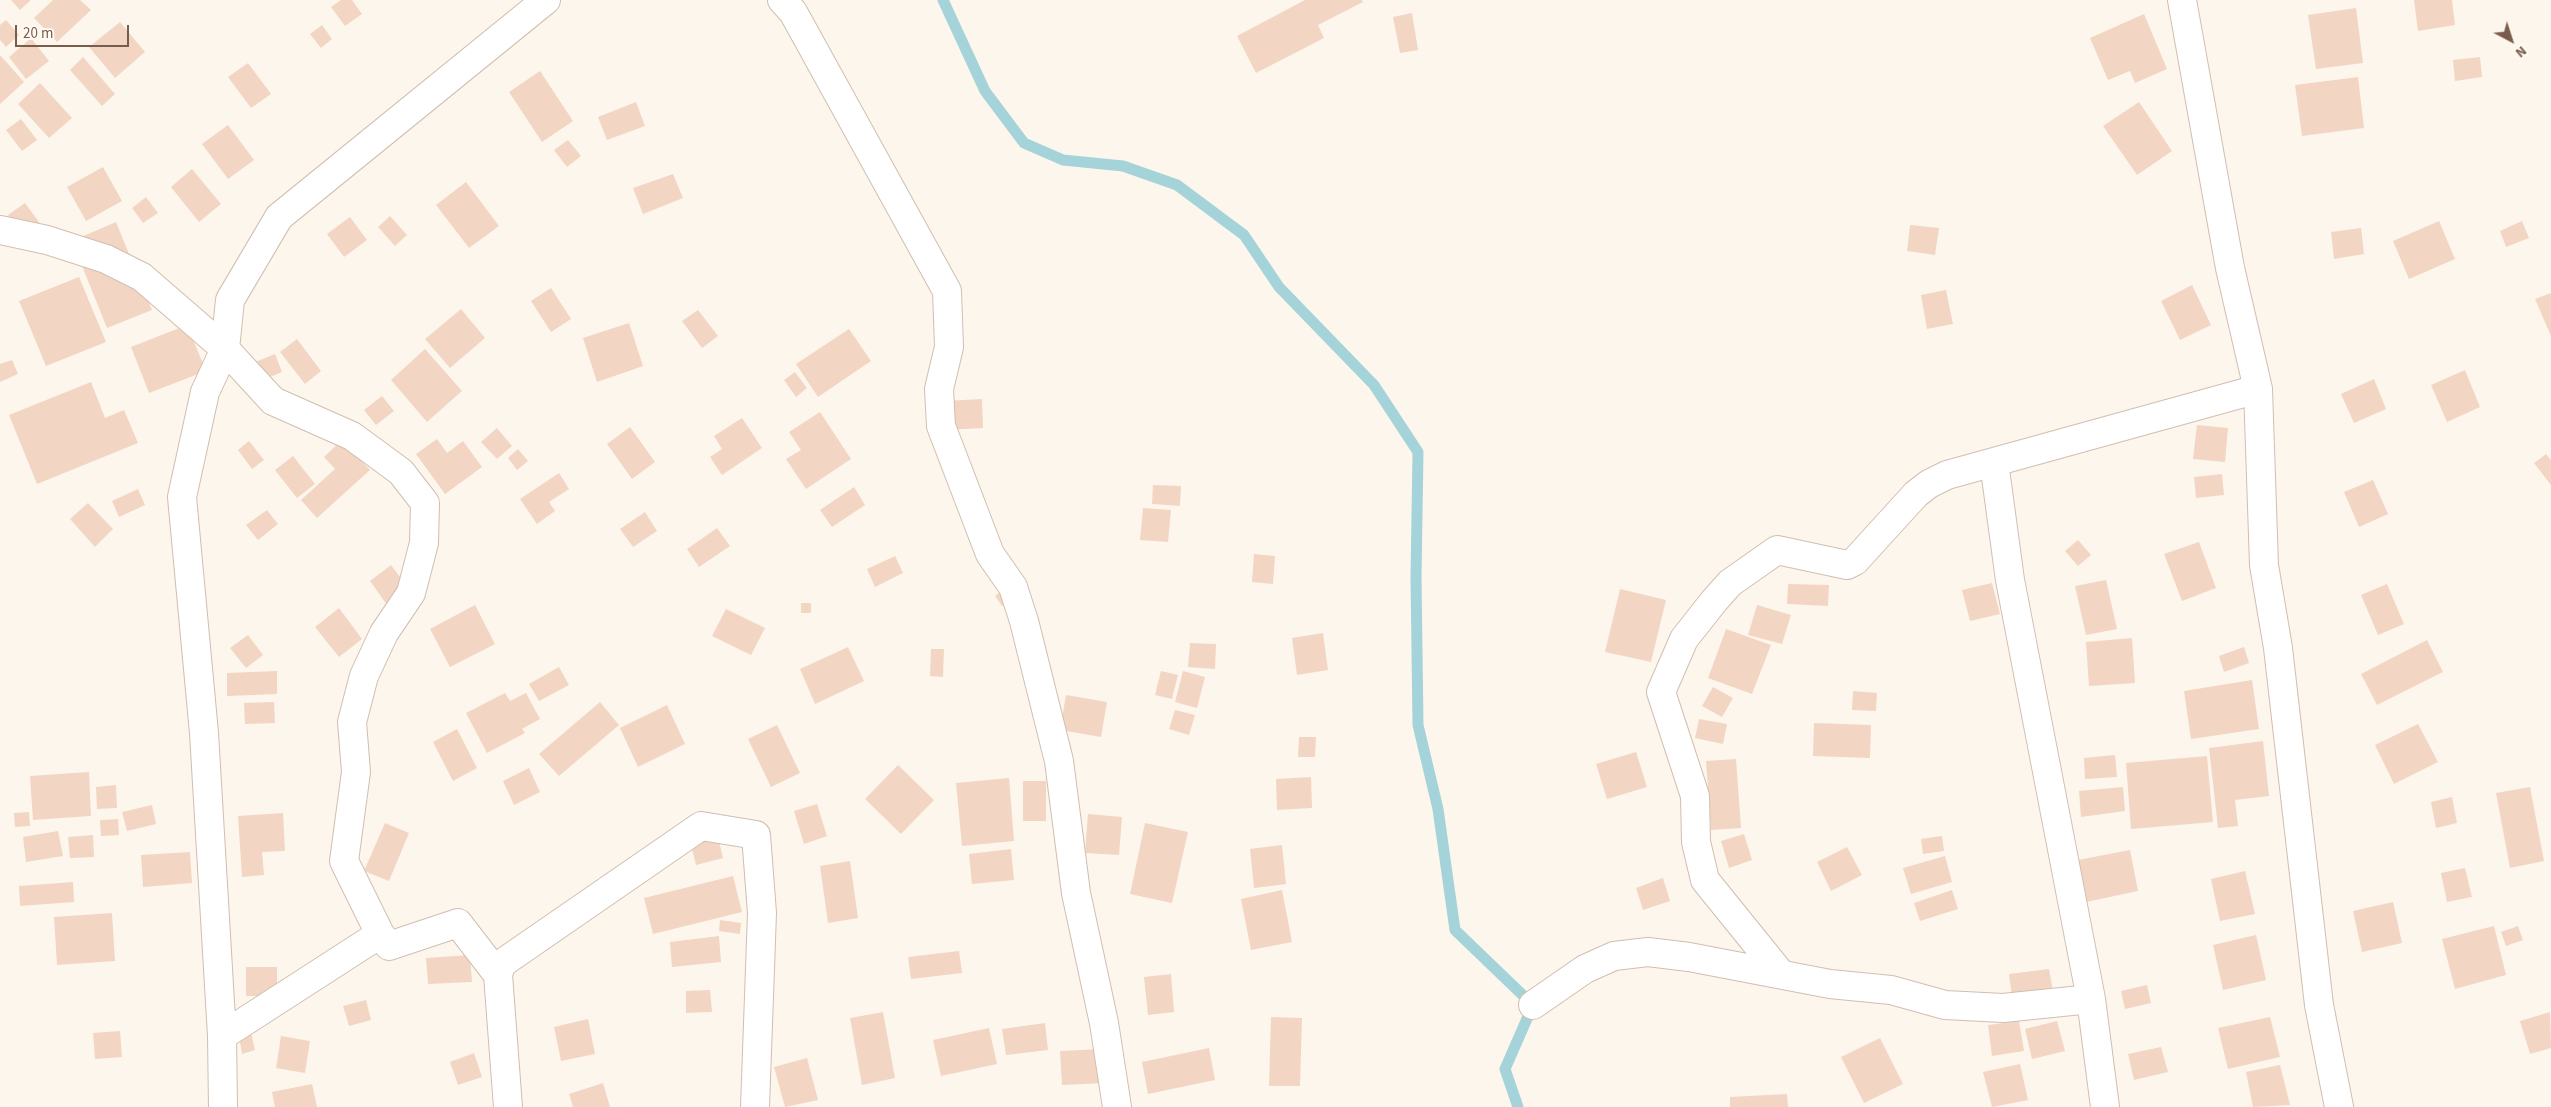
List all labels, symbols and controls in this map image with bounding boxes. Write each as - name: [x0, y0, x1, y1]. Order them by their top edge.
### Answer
- scale bar: [18, 15, 131, 47]
- north arrow: [2486, 15, 2536, 65]
- text: 20 m: [23, 23, 53, 44]
- text: N: [2511, 41, 2531, 62]

